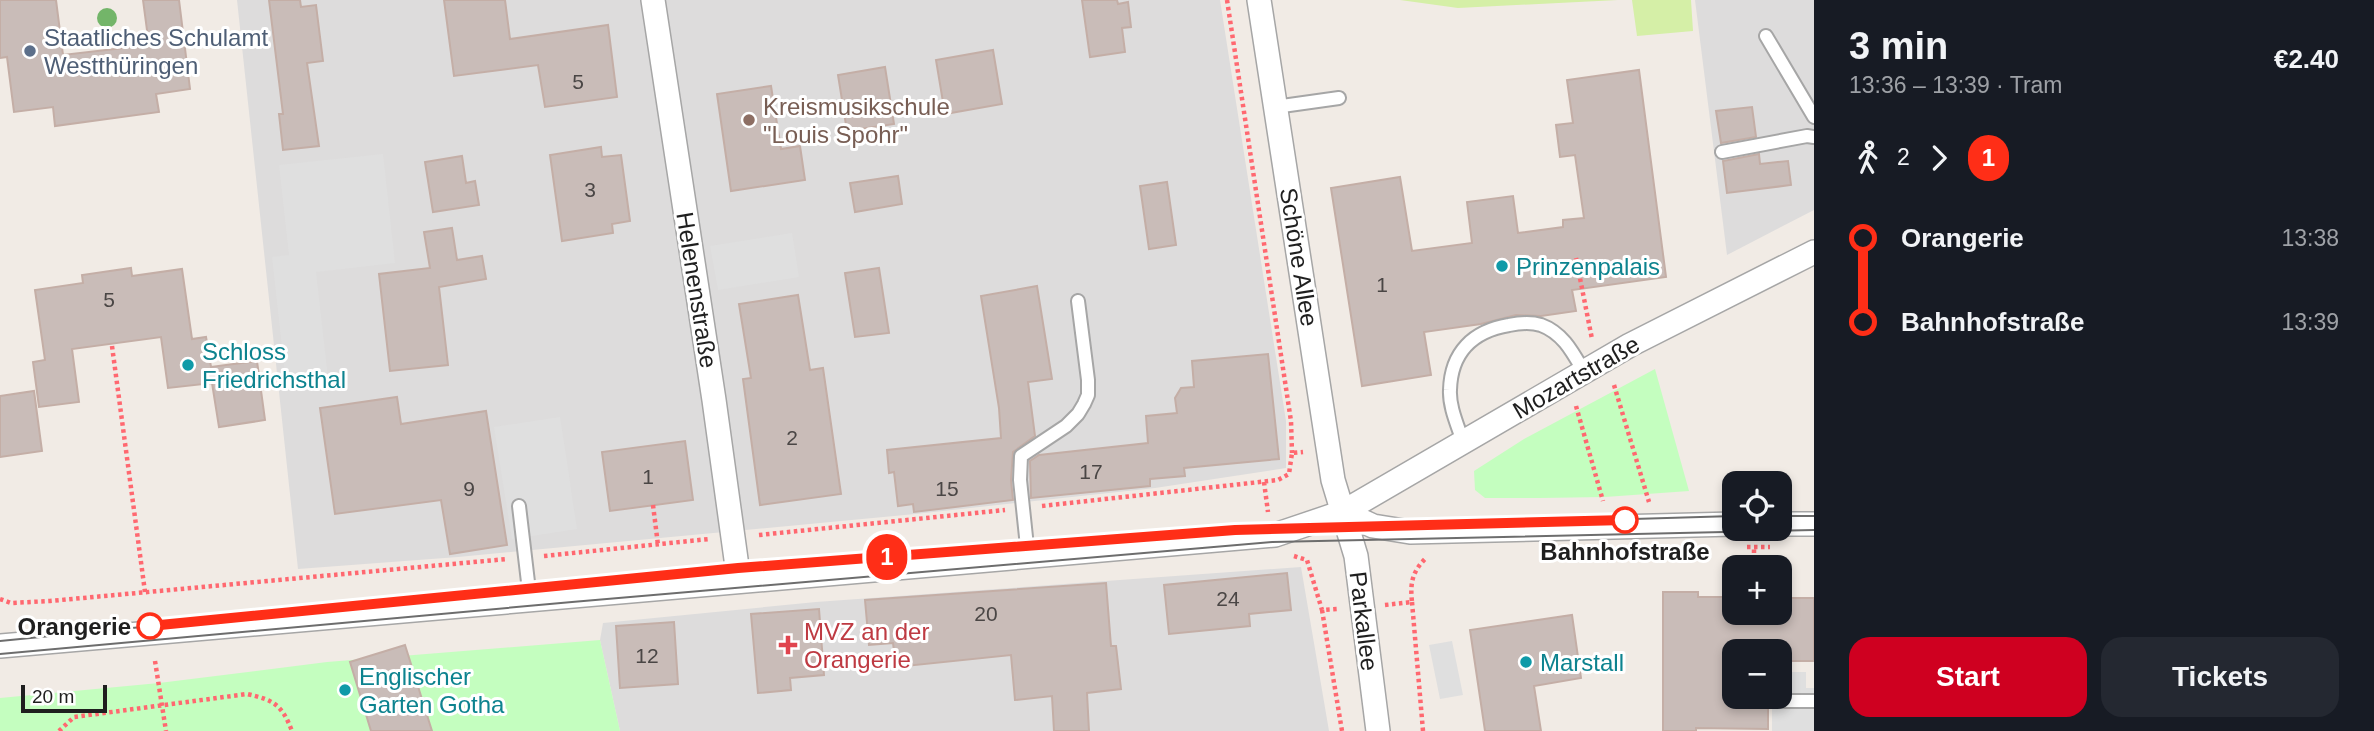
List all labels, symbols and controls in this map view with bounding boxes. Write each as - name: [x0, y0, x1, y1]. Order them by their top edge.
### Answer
- place label: Staatliches Schulamt Westthüringen: [44, 24, 268, 79]
- text: 3 min: [1849, 25, 1948, 67]
- marker: Staatliches Schulamt Westthüringen: [22, 43, 38, 59]
- text: €2.40: [2274, 44, 2339, 74]
- house number: 5: [572, 70, 584, 93]
- text: 13:36 – 13:39 · Tram: [1849, 72, 2063, 98]
- place label: Kreismusikschule "Louis Spohr": [763, 93, 950, 148]
- marker: Kreismusikschule "Louis Spohr": [741, 112, 757, 128]
- icon: walk: [1849, 139, 1887, 177]
- icon: forward: [1920, 139, 1958, 177]
- text: 2: [1897, 144, 1910, 170]
- text: 1: [1982, 144, 1995, 171]
- house number: 3: [584, 178, 596, 201]
- street label: Schöne Allee: [1275, 186, 1323, 328]
- street label: Helenenstraße: [671, 210, 723, 370]
- text: Orangerie: [1901, 223, 2024, 253]
- text: 13:38: [2281, 225, 2339, 251]
- place label: Prinzenpalais: [1516, 253, 1660, 280]
- marker: Prinzenpalais: [1494, 258, 1510, 274]
- house number: 1: [1376, 273, 1388, 296]
- house number: 5: [103, 288, 115, 311]
- text: Bahnhofstraße: [1901, 307, 2084, 337]
- text: 13:39: [2281, 309, 2339, 335]
- street label: Mozartstraße: [1508, 330, 1644, 424]
- place label: Schloss Friedrichsthal: [202, 338, 346, 393]
- marker: Schloss Friedrichsthal: [180, 357, 196, 373]
- house number: 2: [786, 426, 798, 449]
- house number: 17: [1079, 460, 1103, 483]
- house number: 1: [642, 465, 654, 488]
- map controls: [1722, 471, 1792, 709]
- button: locate: [1722, 471, 1792, 541]
- house number: 9: [463, 477, 475, 500]
- house number: 15: [935, 477, 959, 500]
- marker: Bahnhofstraße: [1612, 507, 1638, 533]
- line badge: 1: [864, 534, 910, 580]
- place label: Bahnhofstraße: [1540, 538, 1710, 565]
- text: 1: [880, 543, 894, 570]
- button: +: [1722, 555, 1792, 625]
- street label: Parkallee: [1345, 570, 1383, 672]
- house number: 24: [1216, 587, 1240, 610]
- house number: 20: [974, 602, 998, 625]
- place label: Orangerie: [18, 613, 131, 640]
- marker: Orangerie: [137, 613, 163, 639]
- place label: MVZ an der Orangerie: [804, 618, 929, 673]
- marker: MVZ an der Orangerie: [778, 635, 798, 655]
- button: Start: [1849, 637, 2087, 717]
- button: Tickets: [2101, 637, 2339, 717]
- button: −: [1722, 639, 1792, 709]
- house number: 12: [635, 644, 659, 667]
- place label: Marstall: [1540, 649, 1624, 676]
- marker: Marstall: [1518, 654, 1534, 670]
- place label: Englischer Garten Gotha: [359, 663, 505, 718]
- scale bar: [21, 682, 107, 714]
- marker: Englischer Garten Gotha: [337, 682, 353, 698]
- text: 20 m: [32, 686, 74, 707]

